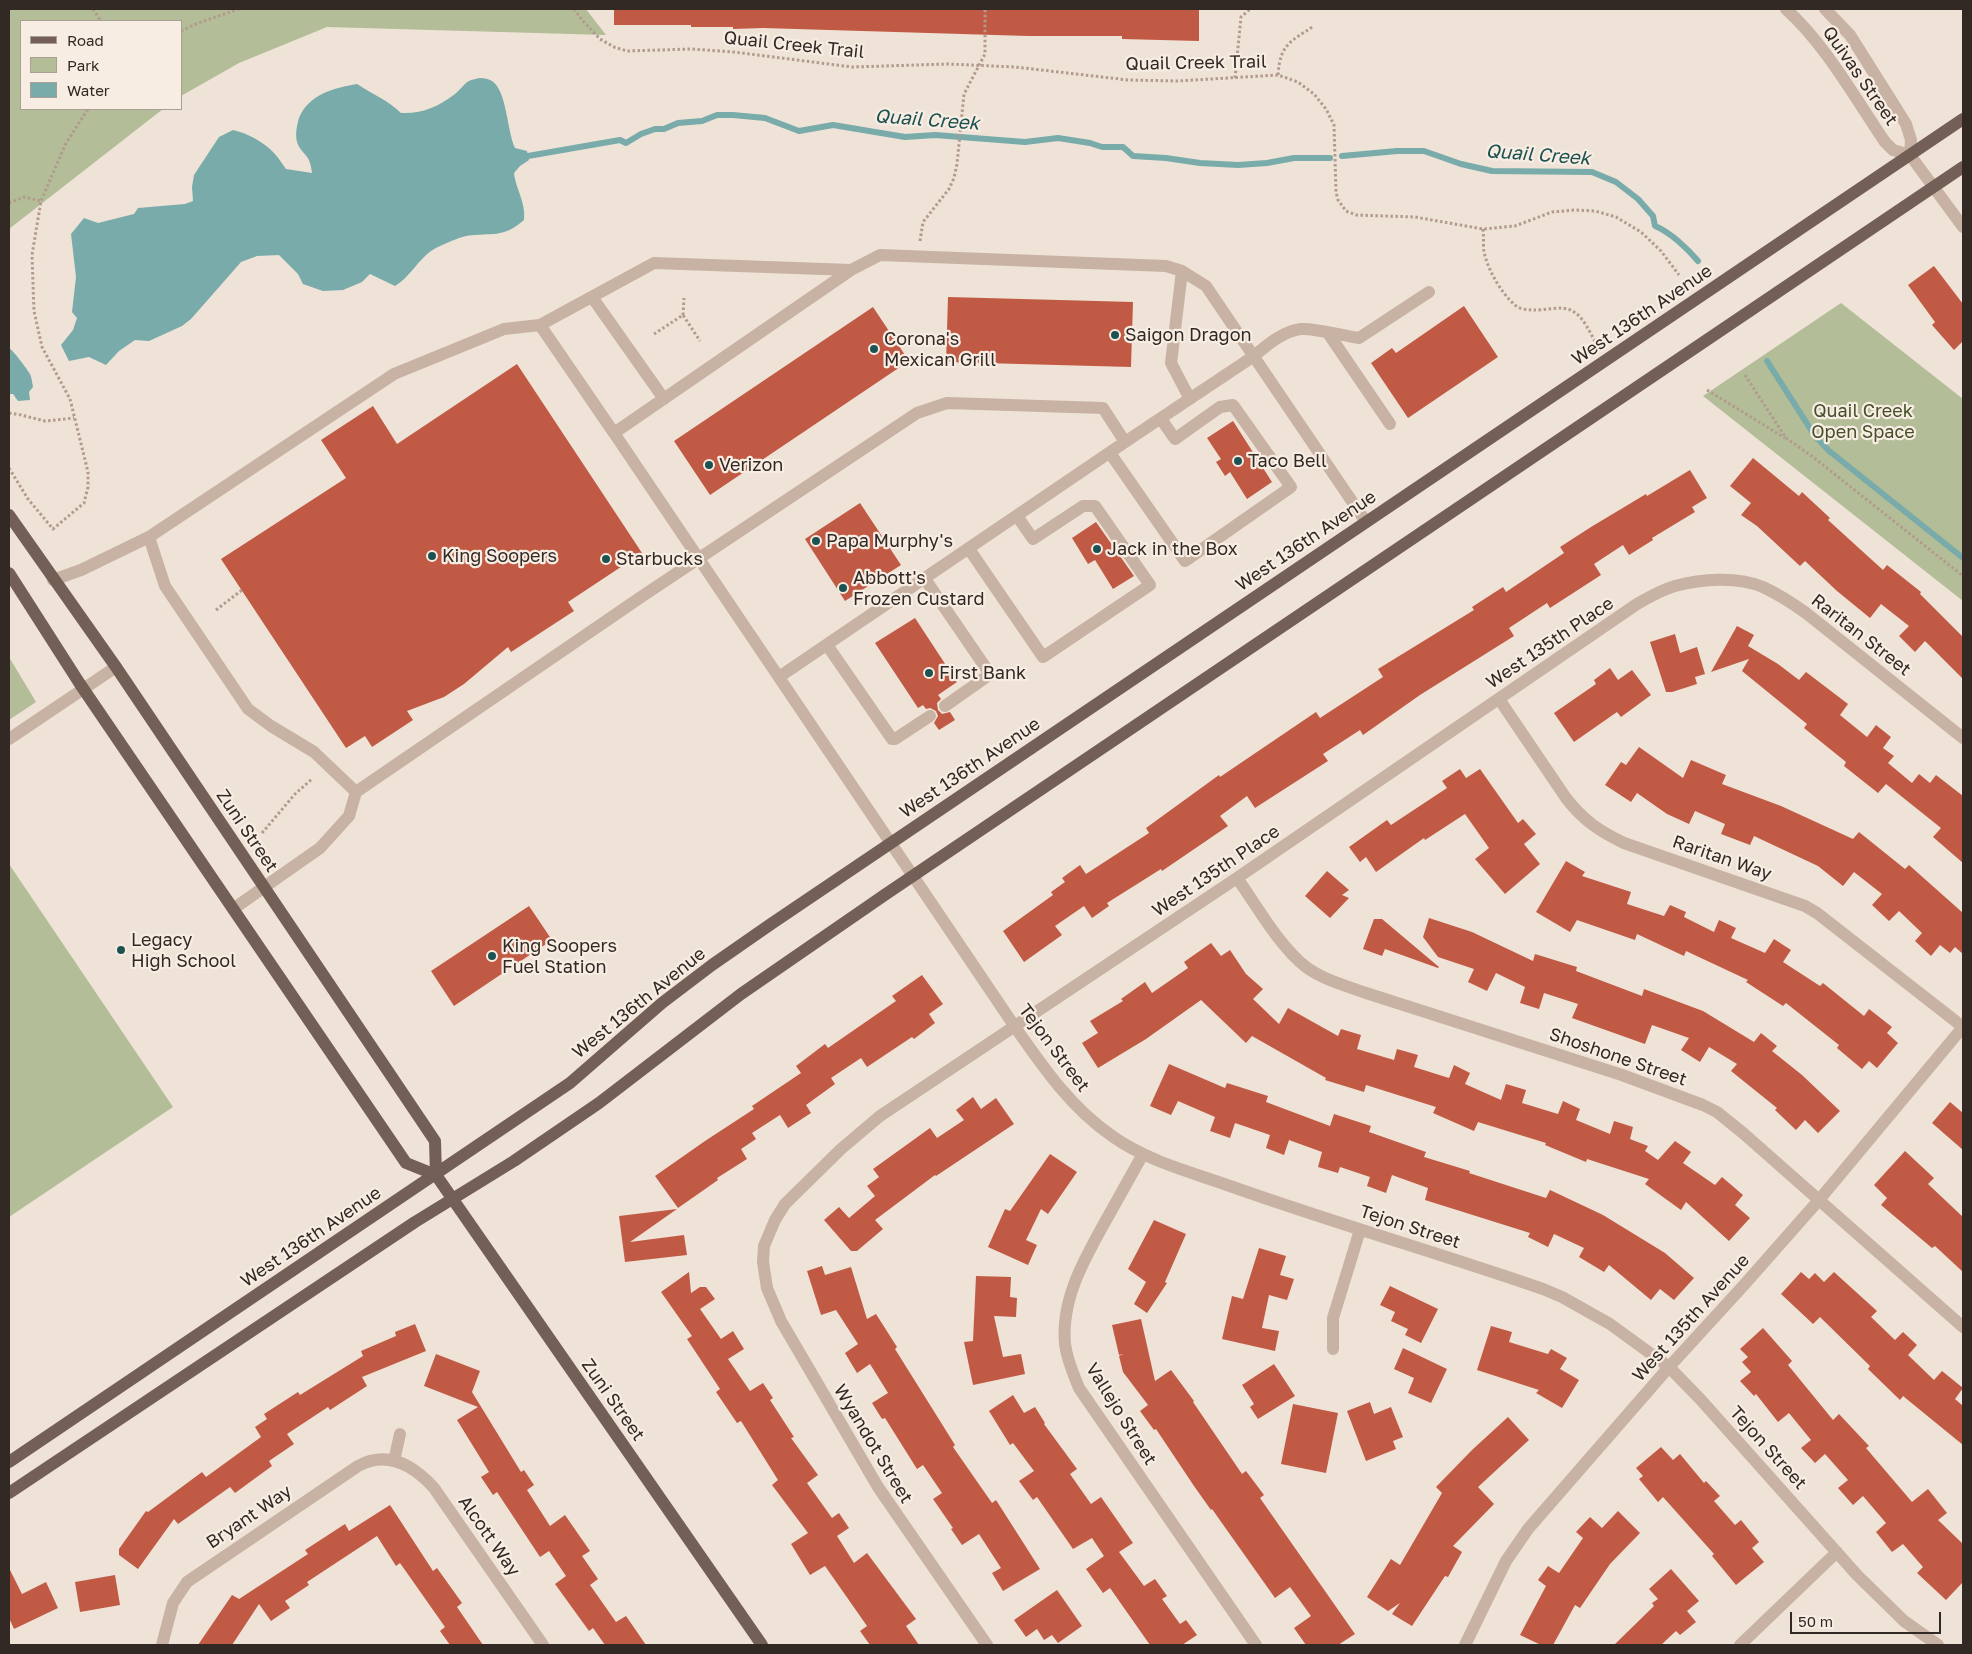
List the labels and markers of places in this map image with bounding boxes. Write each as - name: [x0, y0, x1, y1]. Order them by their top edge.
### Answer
- place label: Saigon Dragon: [1125, 324, 1252, 346]
- place label: Corona's Mexican Grill: [884, 328, 996, 370]
- marker: Saigon Dragon: [1109, 329, 1121, 341]
- marker: Corona's Mexican Grill: [868, 343, 880, 355]
- place label: Taco Bell: [1248, 450, 1327, 472]
- place label: Verizon: [719, 454, 783, 476]
- marker: Taco Bell: [1232, 455, 1244, 467]
- marker: Verizon: [703, 459, 715, 471]
- place label: Papa Murphy's: [826, 530, 953, 552]
- marker: Papa Murphy's: [810, 535, 822, 547]
- place label: Jack in the Box: [1107, 538, 1238, 560]
- marker: Jack in the Box: [1091, 543, 1103, 555]
- place label: King Soopers: [442, 545, 557, 567]
- place label: Starbucks: [616, 548, 703, 570]
- marker: King Soopers: [426, 550, 438, 562]
- marker: Starbucks: [600, 553, 612, 565]
- place label: Abbott's Frozen Custard: [853, 567, 984, 610]
- marker: Abbott's Frozen Custard: [837, 582, 849, 594]
- place label: First Bank: [939, 662, 1026, 684]
- marker: First Bank: [923, 667, 935, 679]
- place label: Legacy High School: [131, 929, 236, 972]
- place label: King Soopers Fuel Station: [502, 935, 617, 978]
- marker: Legacy High School: [115, 944, 127, 956]
- marker: King Soopers Fuel Station: [486, 950, 498, 962]

